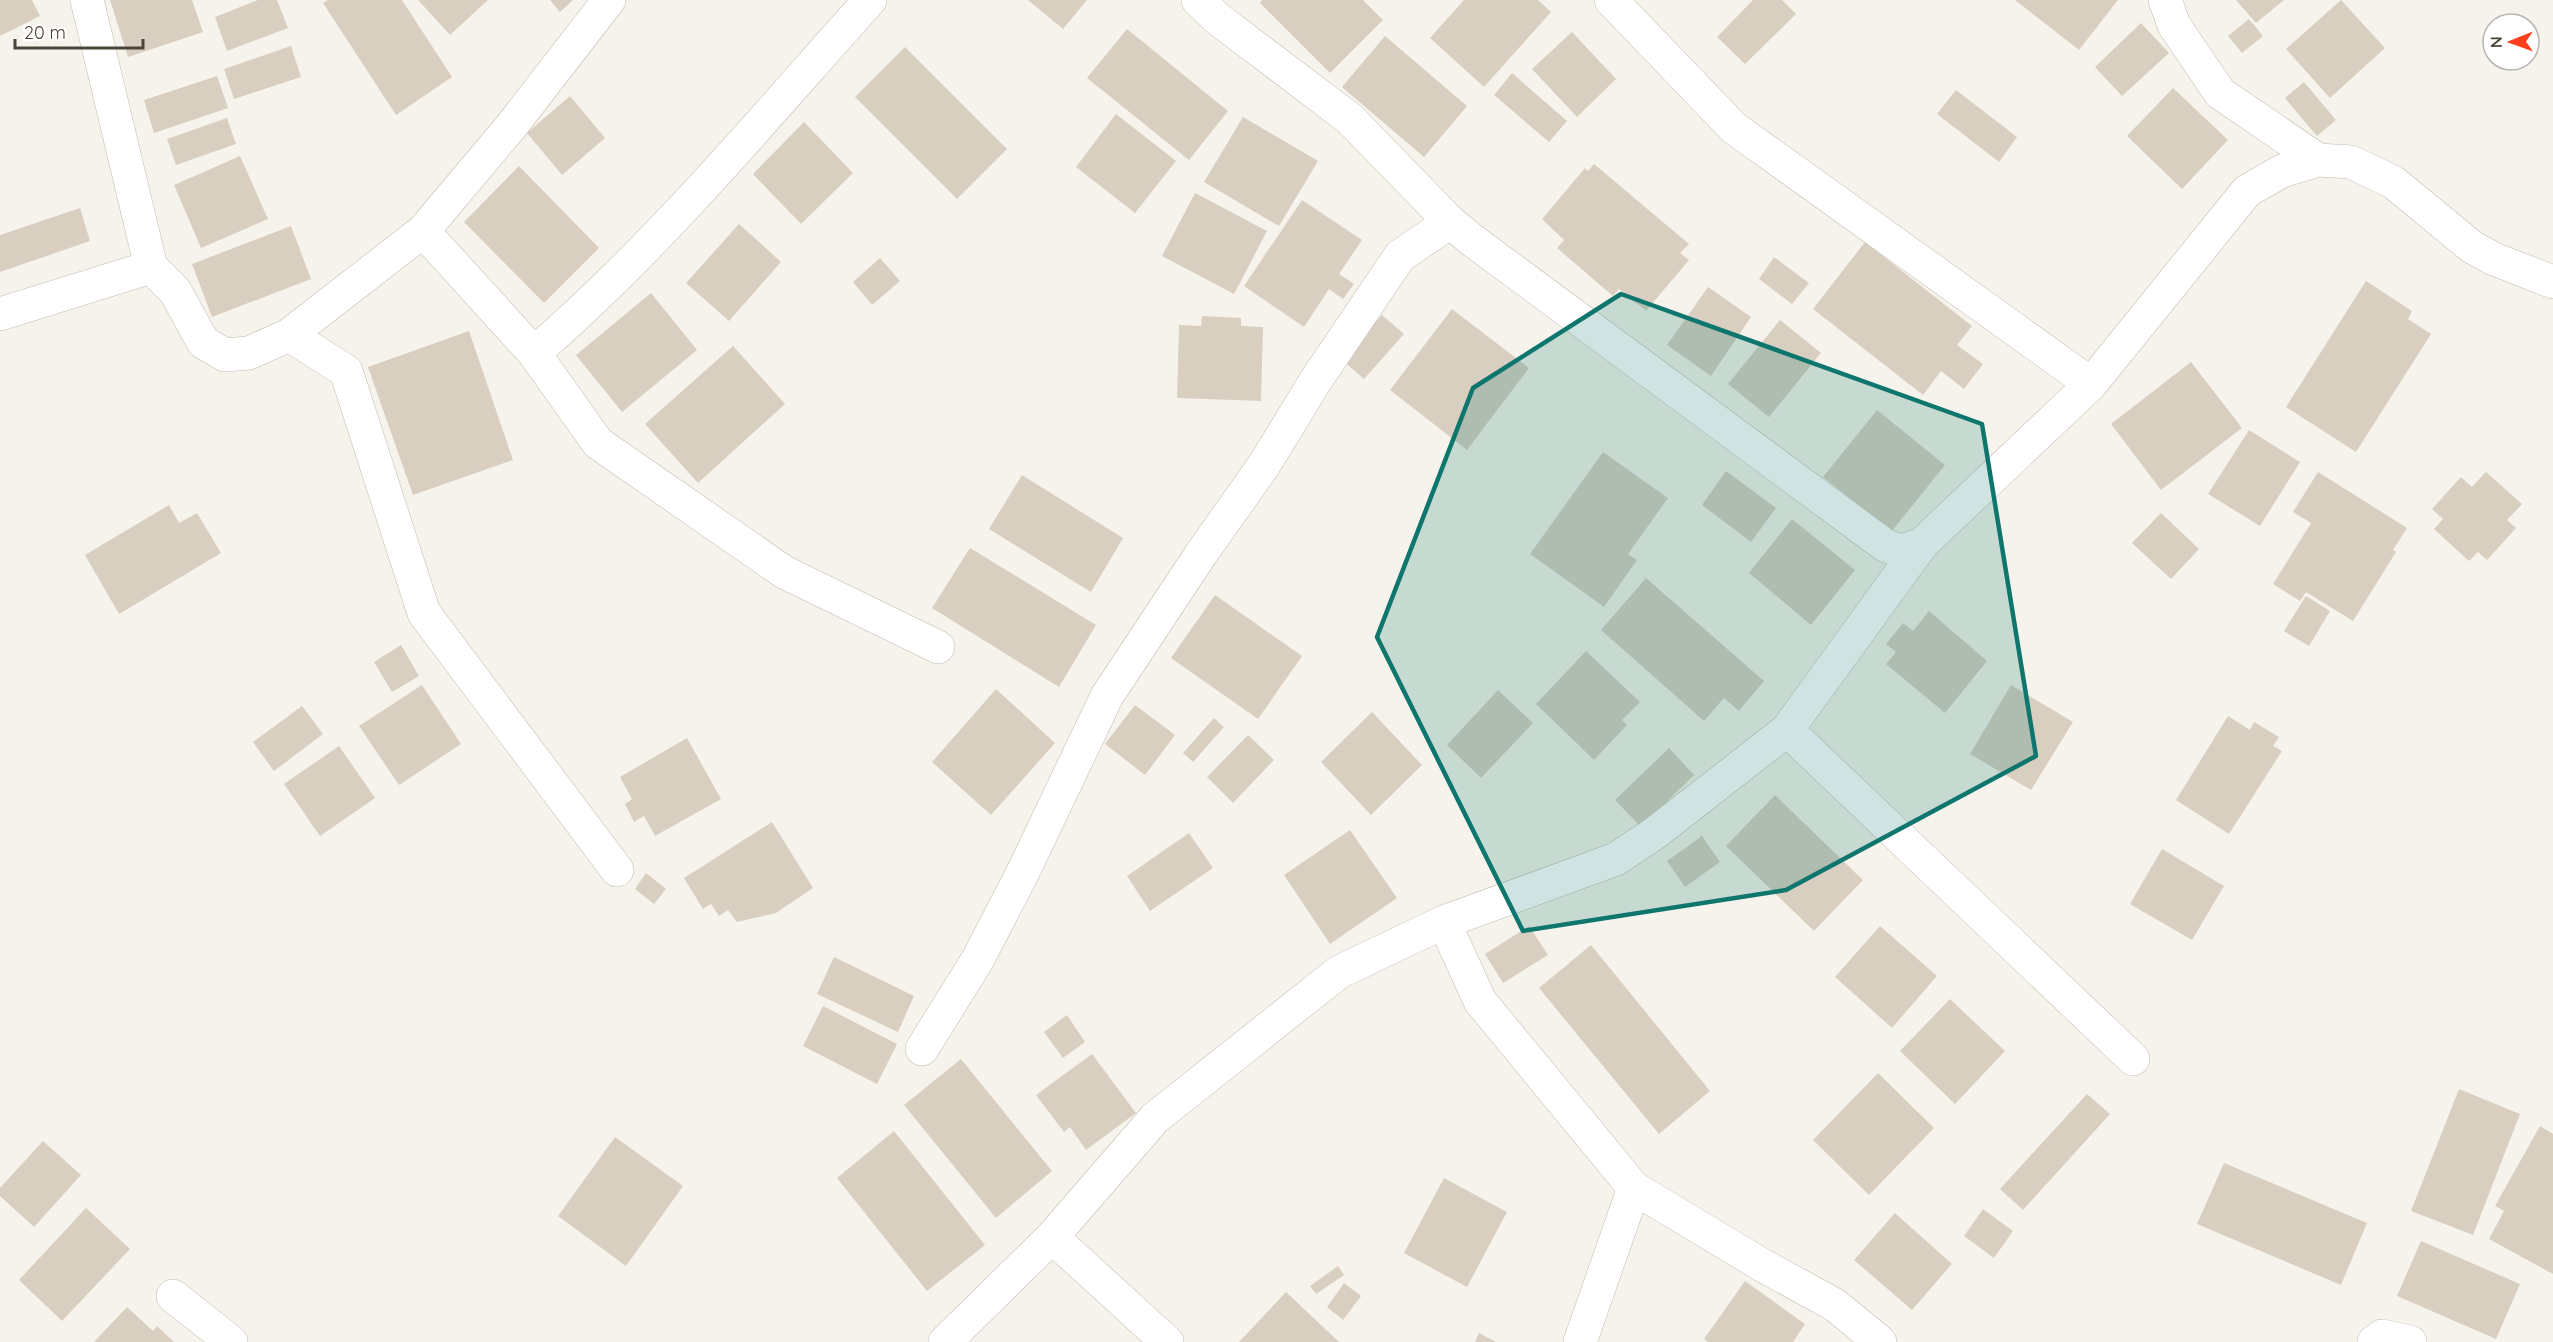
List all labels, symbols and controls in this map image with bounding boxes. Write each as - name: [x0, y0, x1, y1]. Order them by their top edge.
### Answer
- scale bar: [15, 12, 142, 50]
- north arrow: [2481, 12, 2541, 72]
- text: 20 m: [24, 21, 66, 44]
- text: N: [2486, 36, 2506, 48]

